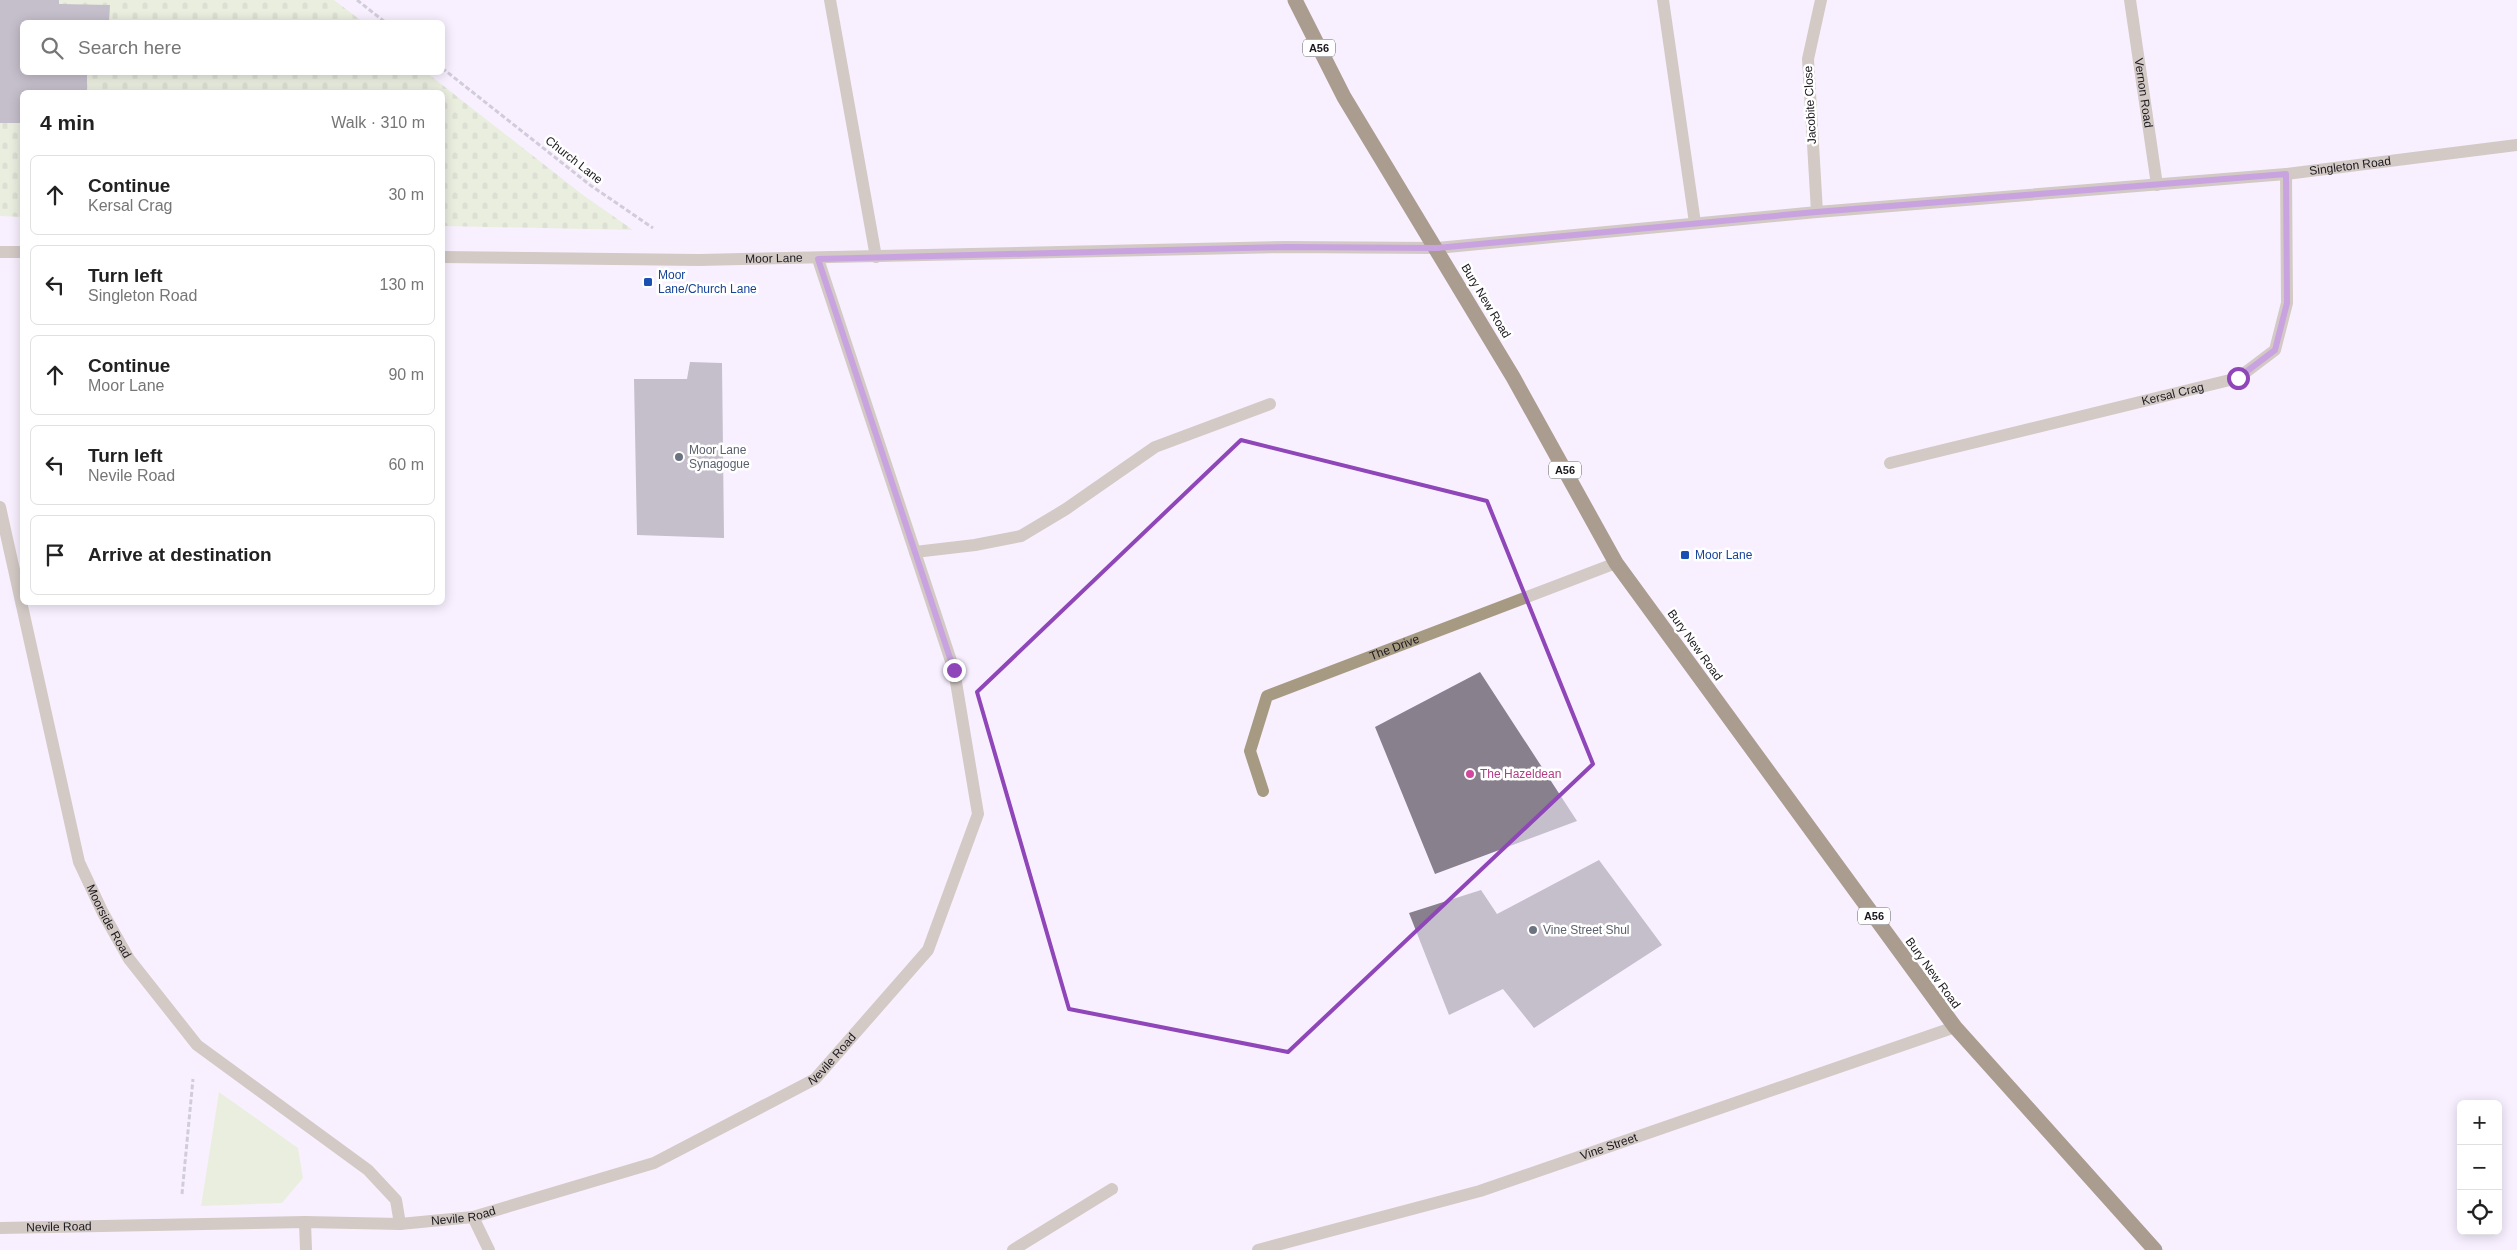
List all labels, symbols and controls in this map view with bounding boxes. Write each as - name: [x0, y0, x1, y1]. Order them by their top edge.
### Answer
- search box: [20, 20, 445, 75]
- icon: search: [38, 34, 66, 62]
- text: Search here: [78, 37, 182, 58]
- road number: A56: [1303, 40, 1335, 56]
- street label: Vernon Road: [2132, 57, 2156, 129]
- street label: Jacobite Close: [1801, 65, 1819, 145]
- text: 4 min: [40, 111, 95, 134]
- text: Walk · 310 m: [331, 114, 425, 131]
- street label: Church Lane: [543, 133, 606, 187]
- street label: Singleton Road: [2308, 154, 2392, 178]
- text: Continue: [88, 175, 170, 196]
- icon: ahead: [41, 181, 69, 209]
- text: 30 m: [388, 186, 424, 203]
- text: Kersal Crag: [88, 197, 172, 214]
- street label: Moor Lane: [745, 251, 803, 266]
- street label: Bury New Road: [1458, 261, 1514, 341]
- text: Turn left: [88, 265, 163, 286]
- place label: Moor Lane/Church Lane: [658, 268, 757, 296]
- icon: left: [41, 271, 69, 299]
- text: 130 m: [380, 276, 424, 293]
- marker: Moor Lane/Church Lane: [642, 276, 654, 288]
- text: Singleton Road: [88, 287, 197, 304]
- text: Continue: [88, 355, 170, 376]
- icon: ahead: [41, 361, 69, 389]
- text: 90 m: [388, 366, 424, 383]
- route start: [2227, 367, 2250, 390]
- text: Moor Lane: [88, 377, 165, 394]
- street label: Kersal Crag: [2140, 380, 2205, 408]
- place label: Moor Lane Synagogue: [689, 443, 750, 471]
- text: Turn left: [88, 445, 163, 466]
- icon: left: [41, 451, 69, 479]
- marker: Moor Lane Synagogue: [673, 451, 685, 463]
- text: 60 m: [388, 456, 424, 473]
- road number: A56: [1549, 462, 1581, 478]
- text: Nevile Road: [88, 467, 175, 484]
- icon: arrive: [41, 541, 69, 569]
- text: Arrive at destination: [88, 544, 272, 565]
- place label: Moor Lane: [1695, 548, 1753, 562]
- marker: Moor Lane: [1679, 549, 1691, 561]
- street label: Bury New Road: [1665, 607, 1725, 683]
- street label: The Drive: [1368, 632, 1422, 663]
- route end: [943, 659, 966, 682]
- place label: The Hazeldean: [1480, 767, 1561, 781]
- marker: The Hazeldean: [1464, 768, 1476, 780]
- street label: Moorside Road: [84, 882, 134, 961]
- road number: A56: [1858, 908, 1890, 924]
- place label: Vine Street Shul: [1543, 923, 1630, 937]
- marker: Vine Street Shul: [1527, 924, 1539, 936]
- street label: Bury New Road: [1903, 935, 1963, 1011]
- street label: Nevile Road: [806, 1030, 859, 1088]
- map controls: [2457, 1100, 2502, 1235]
- button: +: [2457, 1100, 2502, 1145]
- street label: Vine Street: [1579, 1130, 1640, 1163]
- button: −: [2457, 1145, 2502, 1190]
- button: locate: [2457, 1190, 2502, 1235]
- street label: Nevile Road: [430, 1204, 497, 1228]
- street label: Nevile Road: [26, 1219, 92, 1234]

